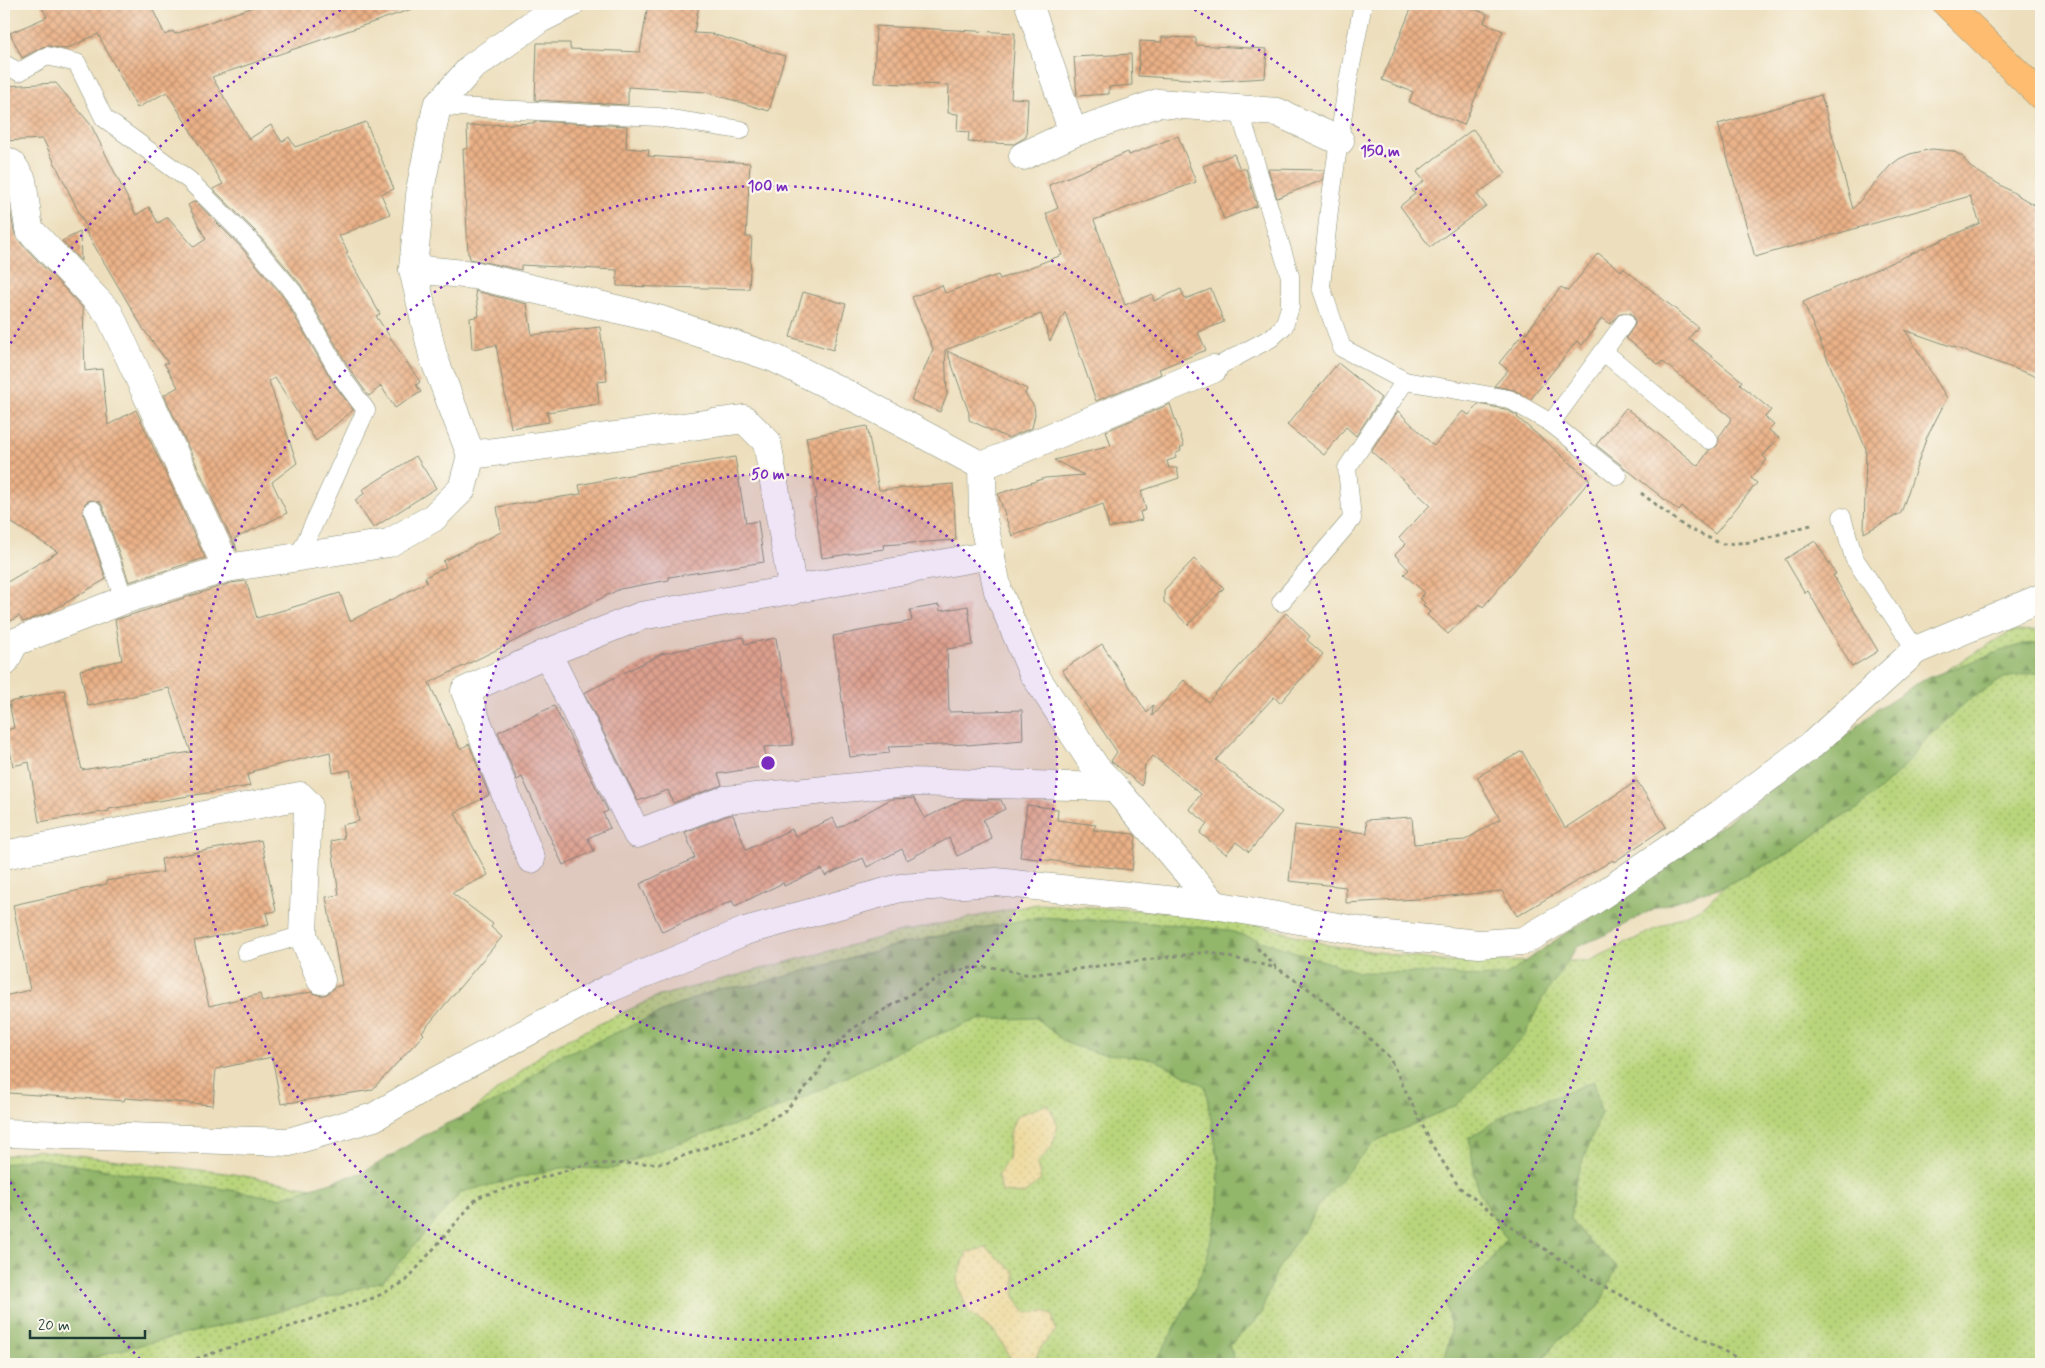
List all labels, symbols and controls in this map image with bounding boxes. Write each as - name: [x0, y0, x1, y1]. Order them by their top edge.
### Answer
- text: 150 m: [1360, 142, 1400, 162]
- text: 100 m: [748, 177, 788, 197]
- text: 50 m: [751, 465, 785, 485]
- centre of rings: [759, 754, 777, 772]
- scale bar: [30, 1308, 145, 1340]
- text: 20 m: [38, 1316, 70, 1336]

